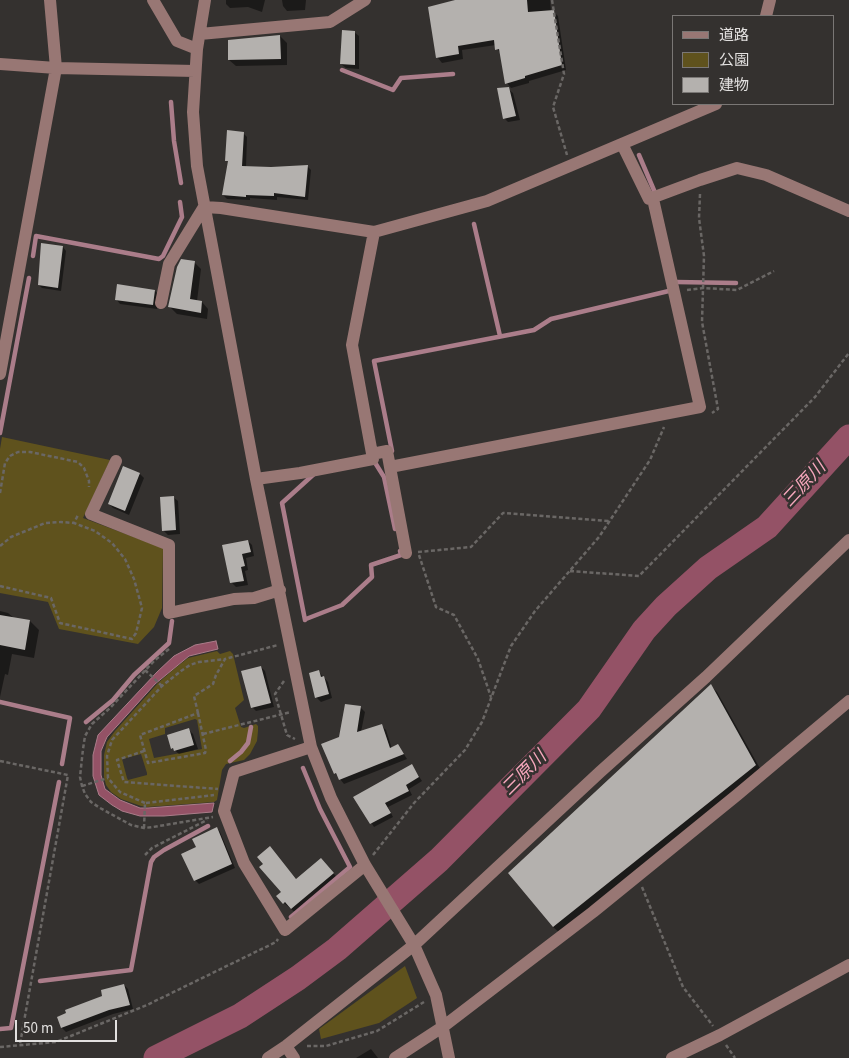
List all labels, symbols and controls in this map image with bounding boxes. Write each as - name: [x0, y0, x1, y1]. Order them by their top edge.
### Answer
- legend: [672, 15, 834, 105]
- text: 道路: [719, 25, 749, 46]
- text: 公園: [719, 50, 749, 71]
- text: 建物: [719, 75, 749, 96]
- water label: 三原川: [779, 458, 831, 512]
- water label: 三原川: [498, 747, 552, 801]
- scale bar: [18, 1010, 120, 1042]
- text: 50 m: [23, 1018, 53, 1039]

